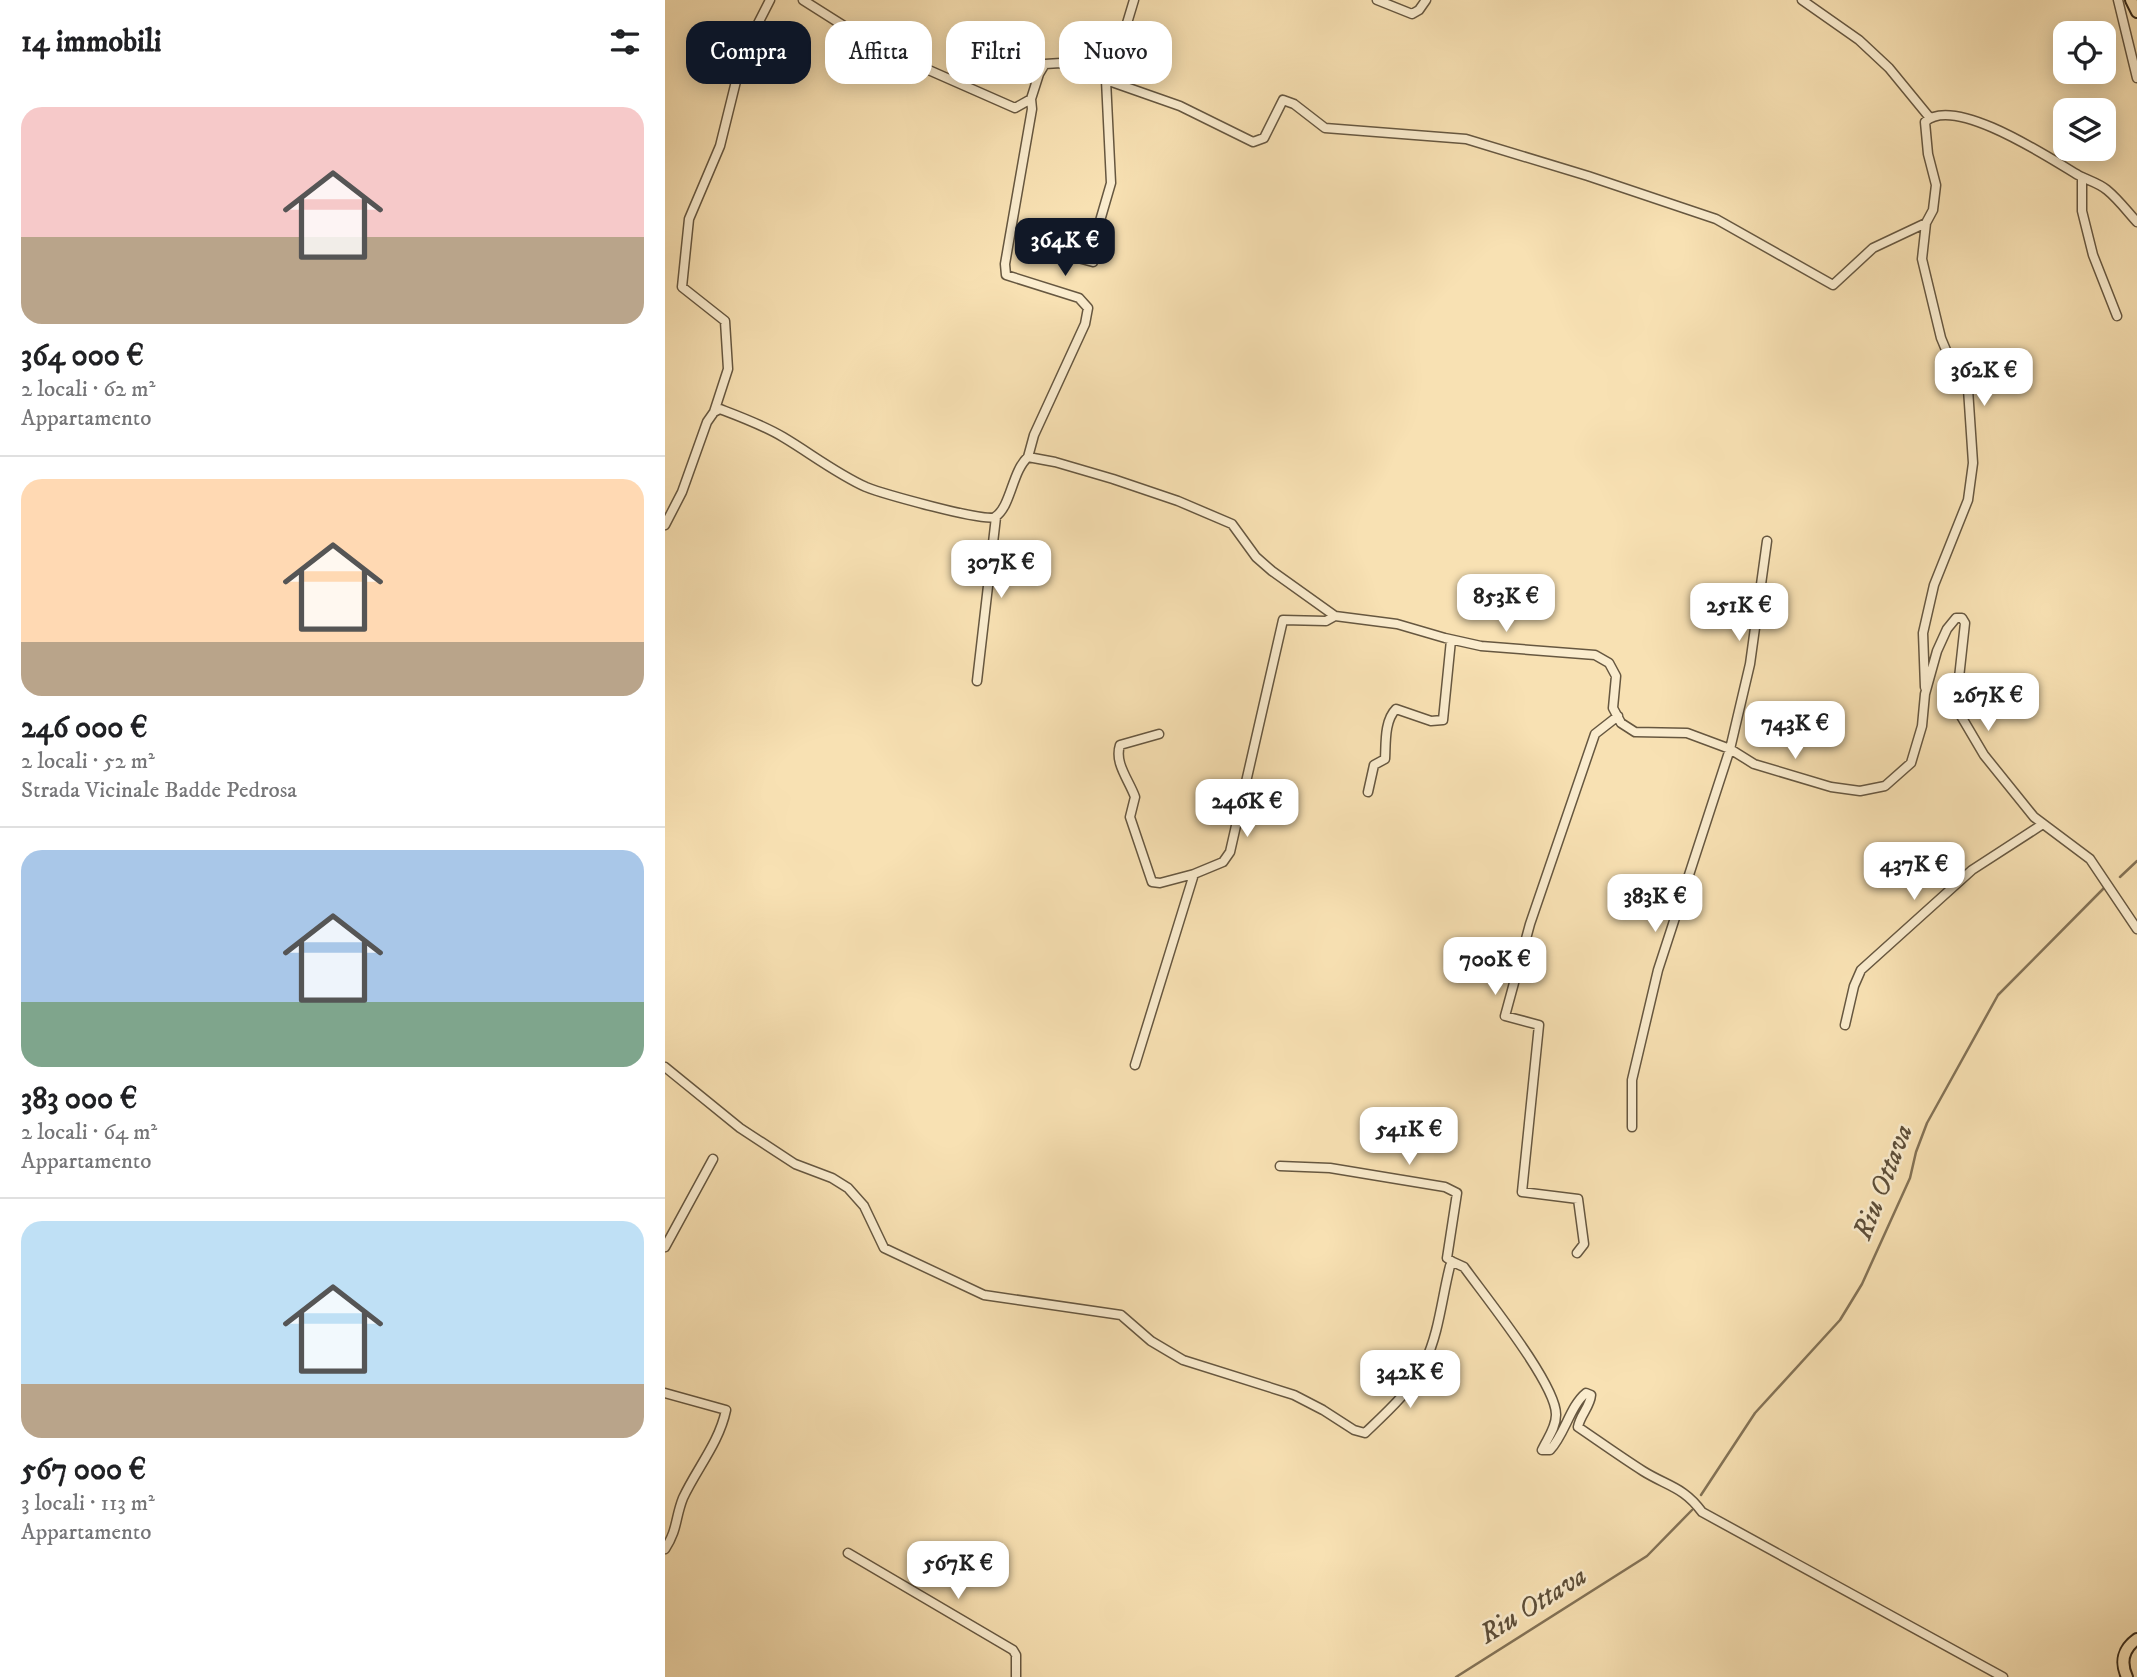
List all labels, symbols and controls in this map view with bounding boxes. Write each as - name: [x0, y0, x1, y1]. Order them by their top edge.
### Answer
- chip: Compra: [686, 21, 811, 84]
- chip: Affitta: [825, 21, 932, 84]
- chip: Filtri: [946, 21, 1045, 84]
- chip: Nuovo: [1059, 21, 1172, 84]
- map controls: [2053, 21, 2116, 161]
- button: locate: [2053, 21, 2116, 84]
- icon: filters: [606, 23, 644, 61]
- text: 14 immobili: [21, 24, 162, 61]
- button: layers: [2053, 98, 2116, 161]
- icon: home: [270, 152, 396, 278]
- pin: 364K €: [1008, 218, 1122, 278]
- text: 364K €: [1031, 226, 1099, 255]
- text: 364 000 €: [21, 338, 144, 375]
- pin: 362K €: [1927, 348, 2041, 408]
- text: 362K €: [1951, 356, 2017, 385]
- text: 2 locali · 62 m²: [21, 375, 155, 404]
- text: Appartamento: [21, 404, 151, 433]
- icon: home: [270, 524, 396, 650]
- pin: 307K €: [944, 540, 1058, 600]
- text: 307K €: [967, 548, 1035, 577]
- pin: 853K €: [1449, 574, 1563, 634]
- text: 853K €: [1473, 582, 1539, 611]
- pin: 251K €: [1682, 584, 1796, 643]
- text: 251K €: [1706, 591, 1772, 620]
- pin: 267K €: [1931, 674, 2045, 733]
- text: 267K €: [1953, 681, 2023, 710]
- pin: 743K €: [1738, 702, 1852, 761]
- text: 743K €: [1761, 709, 1829, 738]
- text: 246 000 €: [21, 710, 148, 747]
- text: 2 locali · 52 m²: [21, 747, 155, 776]
- text: Strada Vicinale Badde Pedrosa: [21, 776, 297, 805]
- pin: 246K €: [1190, 780, 1304, 839]
- text: 246K €: [1211, 787, 1283, 816]
- pin: 437K €: [1857, 842, 1971, 902]
- text: 437K €: [1880, 850, 1948, 879]
- pin: 383K €: [1598, 874, 1712, 934]
- text: 383K €: [1623, 882, 1687, 911]
- icon: home: [270, 895, 396, 1021]
- pin: 700K €: [1438, 937, 1552, 997]
- text: 700K €: [1459, 945, 1531, 974]
- text: 383 000 €: [21, 1081, 137, 1118]
- pin: 541K €: [1352, 1108, 1466, 1167]
- text: 541K €: [1376, 1115, 1442, 1144]
- text: 2 locali · 64 m²: [21, 1118, 157, 1147]
- water label: Riu Ottava: [1845, 1119, 1921, 1245]
- text: Appartamento: [21, 1147, 151, 1176]
- icon: home: [270, 1266, 396, 1392]
- pin: 342K €: [1353, 1350, 1467, 1410]
- text: 342K €: [1376, 1358, 1444, 1387]
- text: 567 000 €: [21, 1452, 146, 1489]
- text: 3 locali · 113 m²: [21, 1489, 155, 1518]
- text: Appartamento: [21, 1518, 151, 1547]
- pin: 567K €: [901, 1542, 1015, 1601]
- text: 567K €: [923, 1549, 993, 1578]
- water label: Riu Ottava: [1472, 1558, 1593, 1652]

